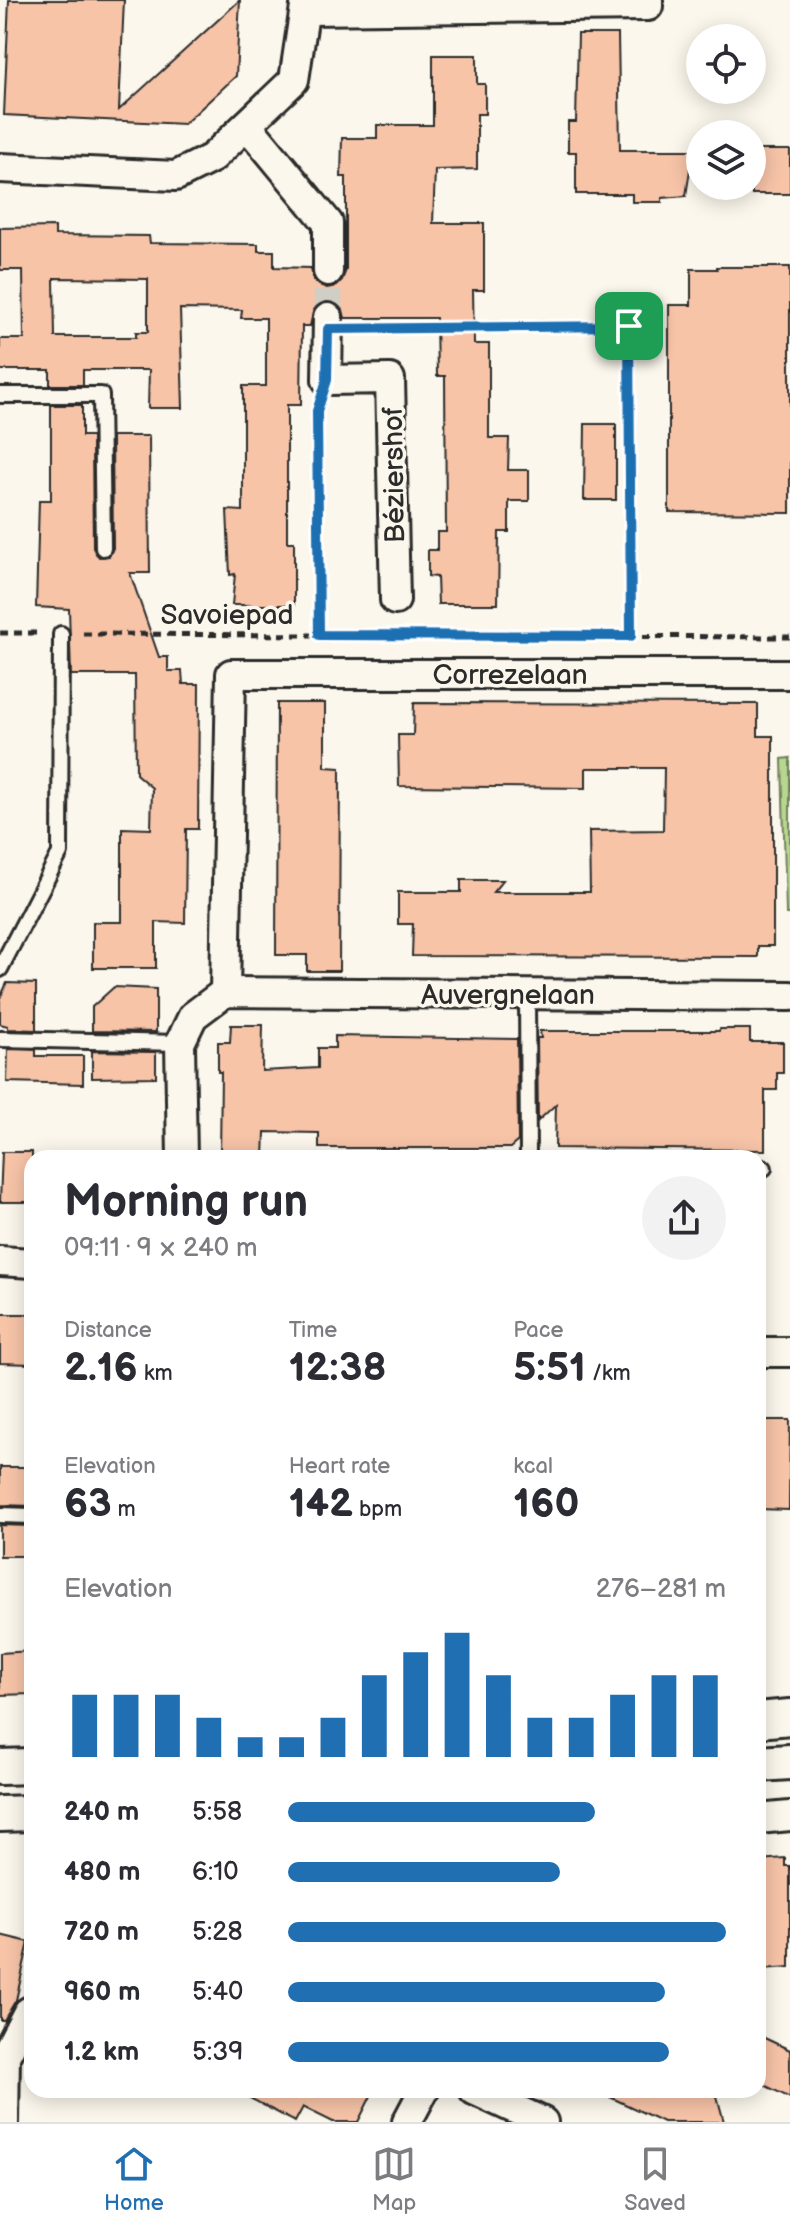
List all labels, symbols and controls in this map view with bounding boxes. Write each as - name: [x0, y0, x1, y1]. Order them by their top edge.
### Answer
- map controls: [686, 24, 766, 200]
- button: locate: [686, 24, 766, 104]
- button: layers: [686, 120, 766, 200]
- pin: [595, 292, 663, 360]
- icon: arrive: [607, 304, 651, 348]
- street label: Béziershof: [377, 406, 412, 543]
- street label: Savoiepad: [160, 599, 294, 632]
- street label: Correzelaan: [432, 659, 588, 692]
- street label: Auvergnelaan: [421, 979, 595, 1012]
- text: Morning run: [64, 1176, 308, 1229]
- button: share: [642, 1176, 726, 1260]
- text: 09:11 · 9 × 240 m: [64, 1233, 258, 1264]
- text: Distance: [64, 1317, 152, 1344]
- text: Time: [289, 1317, 337, 1344]
- text: Pace: [513, 1317, 564, 1344]
- text: 2.16: [64, 1344, 138, 1392]
- text: 12:38: [289, 1344, 386, 1392]
- text: 5:51: [513, 1344, 586, 1392]
- text: km: [138, 1360, 173, 1387]
- text: /km: [586, 1360, 631, 1387]
- text: Elevation: [64, 1453, 156, 1480]
- text: Heart rate: [289, 1453, 390, 1480]
- text: kcal: [513, 1453, 553, 1480]
- text: 63: [64, 1480, 112, 1528]
- text: 142: [289, 1480, 353, 1528]
- text: 160: [513, 1480, 579, 1528]
- text: m: [112, 1496, 136, 1523]
- text: bpm: [353, 1496, 402, 1523]
- text: Elevation: [64, 1574, 172, 1605]
- text: 276–281 m: [596, 1574, 726, 1605]
- text: 240 m: [64, 1797, 139, 1828]
- text: 5:58: [192, 1797, 242, 1828]
- text: 480 m: [64, 1857, 140, 1888]
- text: 6:10: [192, 1857, 239, 1888]
- text: 720 m: [64, 1917, 139, 1948]
- text: 5:28: [192, 1917, 243, 1948]
- text: 960 m: [64, 1977, 140, 2008]
- text: 5:40: [192, 1977, 243, 2008]
- text: 1.2 km: [64, 2037, 139, 2068]
- text: 5:39: [192, 2037, 243, 2068]
- tab: Home: [104, 2142, 164, 2217]
- tab: Map: [372, 2142, 416, 2217]
- tab: Saved: [624, 2142, 686, 2217]

